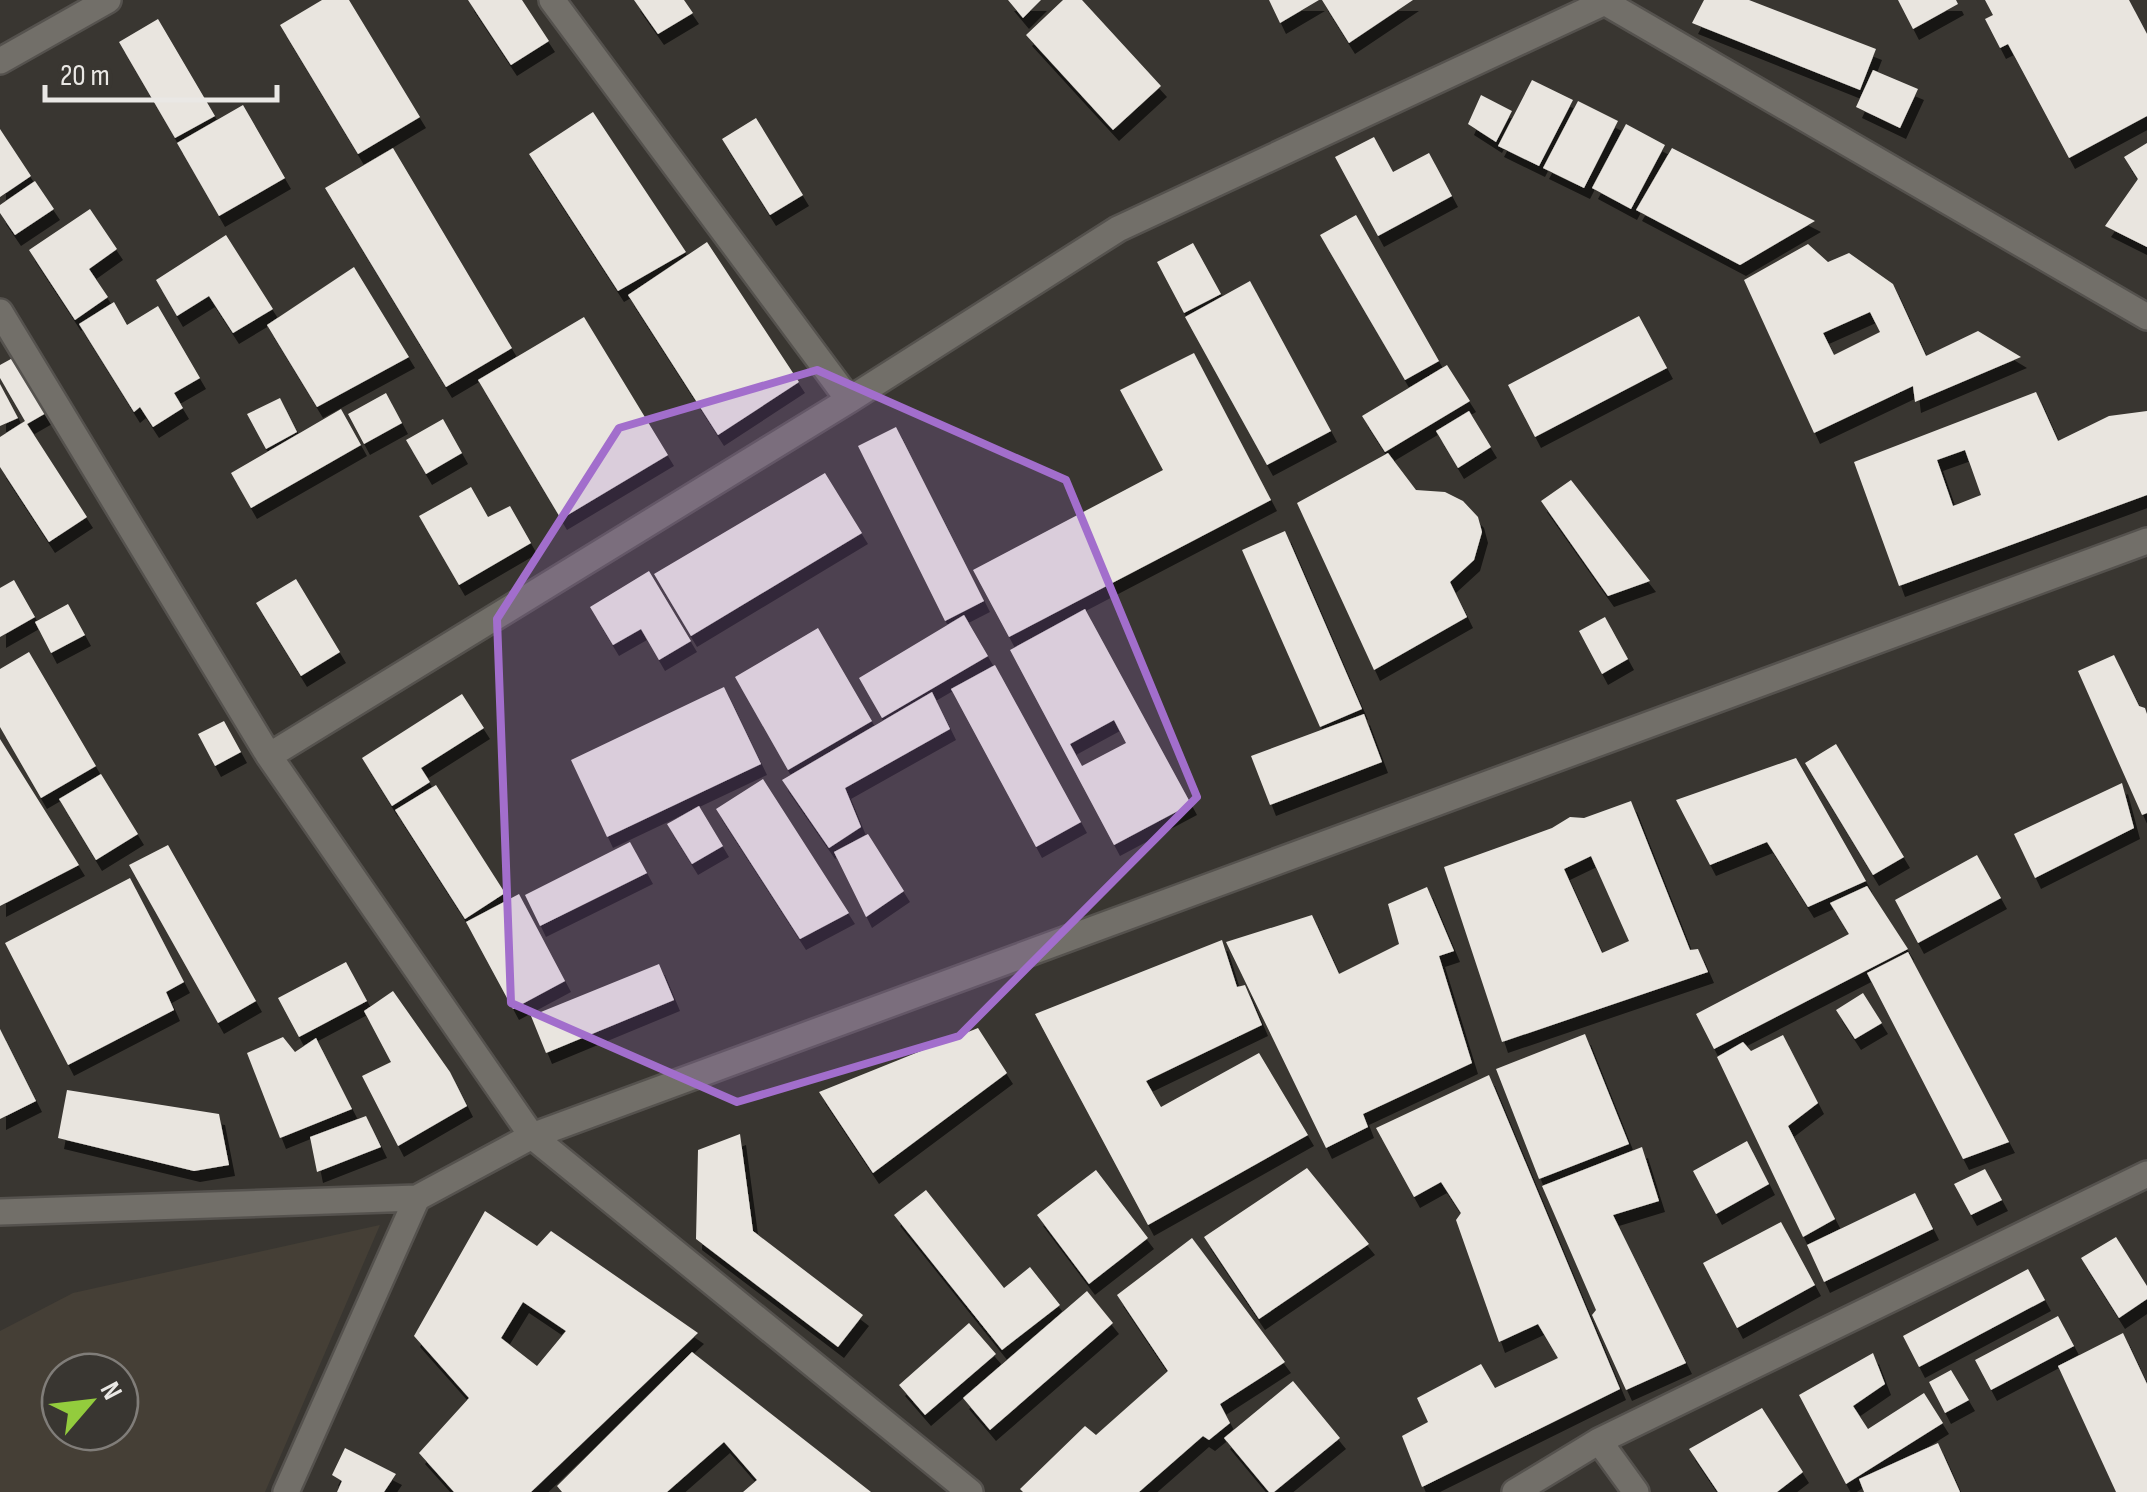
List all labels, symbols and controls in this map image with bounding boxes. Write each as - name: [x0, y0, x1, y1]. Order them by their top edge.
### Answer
- scale bar: [45, 40, 278, 102]
- text: 20 m: [60, 58, 110, 94]
- north arrow: [40, 1352, 140, 1452]
- text: N: [93, 1377, 129, 1405]

